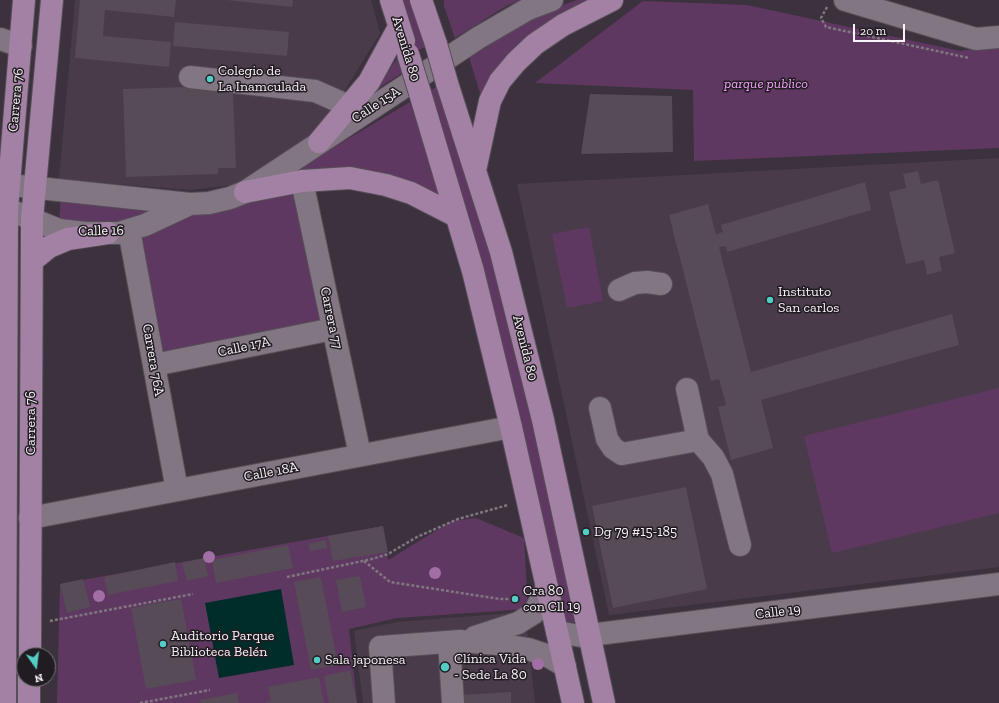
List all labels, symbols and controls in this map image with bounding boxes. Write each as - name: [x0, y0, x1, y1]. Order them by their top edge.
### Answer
- street label: Avenida 80: [388, 14, 424, 84]
- scale bar: [855, 16, 907, 42]
- text: 20 m: [860, 24, 886, 38]
- place label: Colegio de La Inamculada: [218, 63, 306, 96]
- street label: Carrera 76: [5, 67, 27, 133]
- marker: Colegio de La Inamculada: [205, 74, 215, 84]
- park label: parque publico: [724, 76, 808, 92]
- street label: Calle 15A: [349, 83, 403, 127]
- street label: Calle 16: [78, 222, 124, 240]
- place label: Instituto San carlos: [778, 284, 839, 316]
- street label: Carrera 77: [316, 285, 346, 351]
- marker: Instituto San carlos: [765, 295, 775, 305]
- street label: Avenida 80: [509, 313, 541, 383]
- street label: Carrera 76A: [138, 323, 168, 397]
- street label: Calle 17A: [216, 333, 272, 361]
- street label: Carrera 76: [23, 391, 39, 455]
- street label: Calle 18A: [242, 459, 300, 485]
- place label: Dg 79 #15-185: [594, 524, 677, 540]
- marker: Dg 79 #15-185: [581, 527, 591, 537]
- place label: Cra 80 con Cll 19: [523, 583, 580, 616]
- marker: Cra 80 con Cll 19: [510, 594, 520, 604]
- street label: Calle 19: [754, 601, 802, 623]
- place label: Auditorio Parque Biblioteca Belén: [171, 628, 274, 660]
- marker: Auditorio Parque Biblioteca Belén: [158, 639, 168, 649]
- north arrow: [16, 647, 56, 687]
- place label: Clínica Vida - Sede La 80: [454, 651, 527, 684]
- place label: Sala japonesa: [325, 652, 406, 668]
- marker: Sala japonesa: [312, 655, 322, 665]
- marker: Clínica Vida - Sede La 80: [439, 661, 451, 673]
- text: N: [33, 671, 44, 685]

